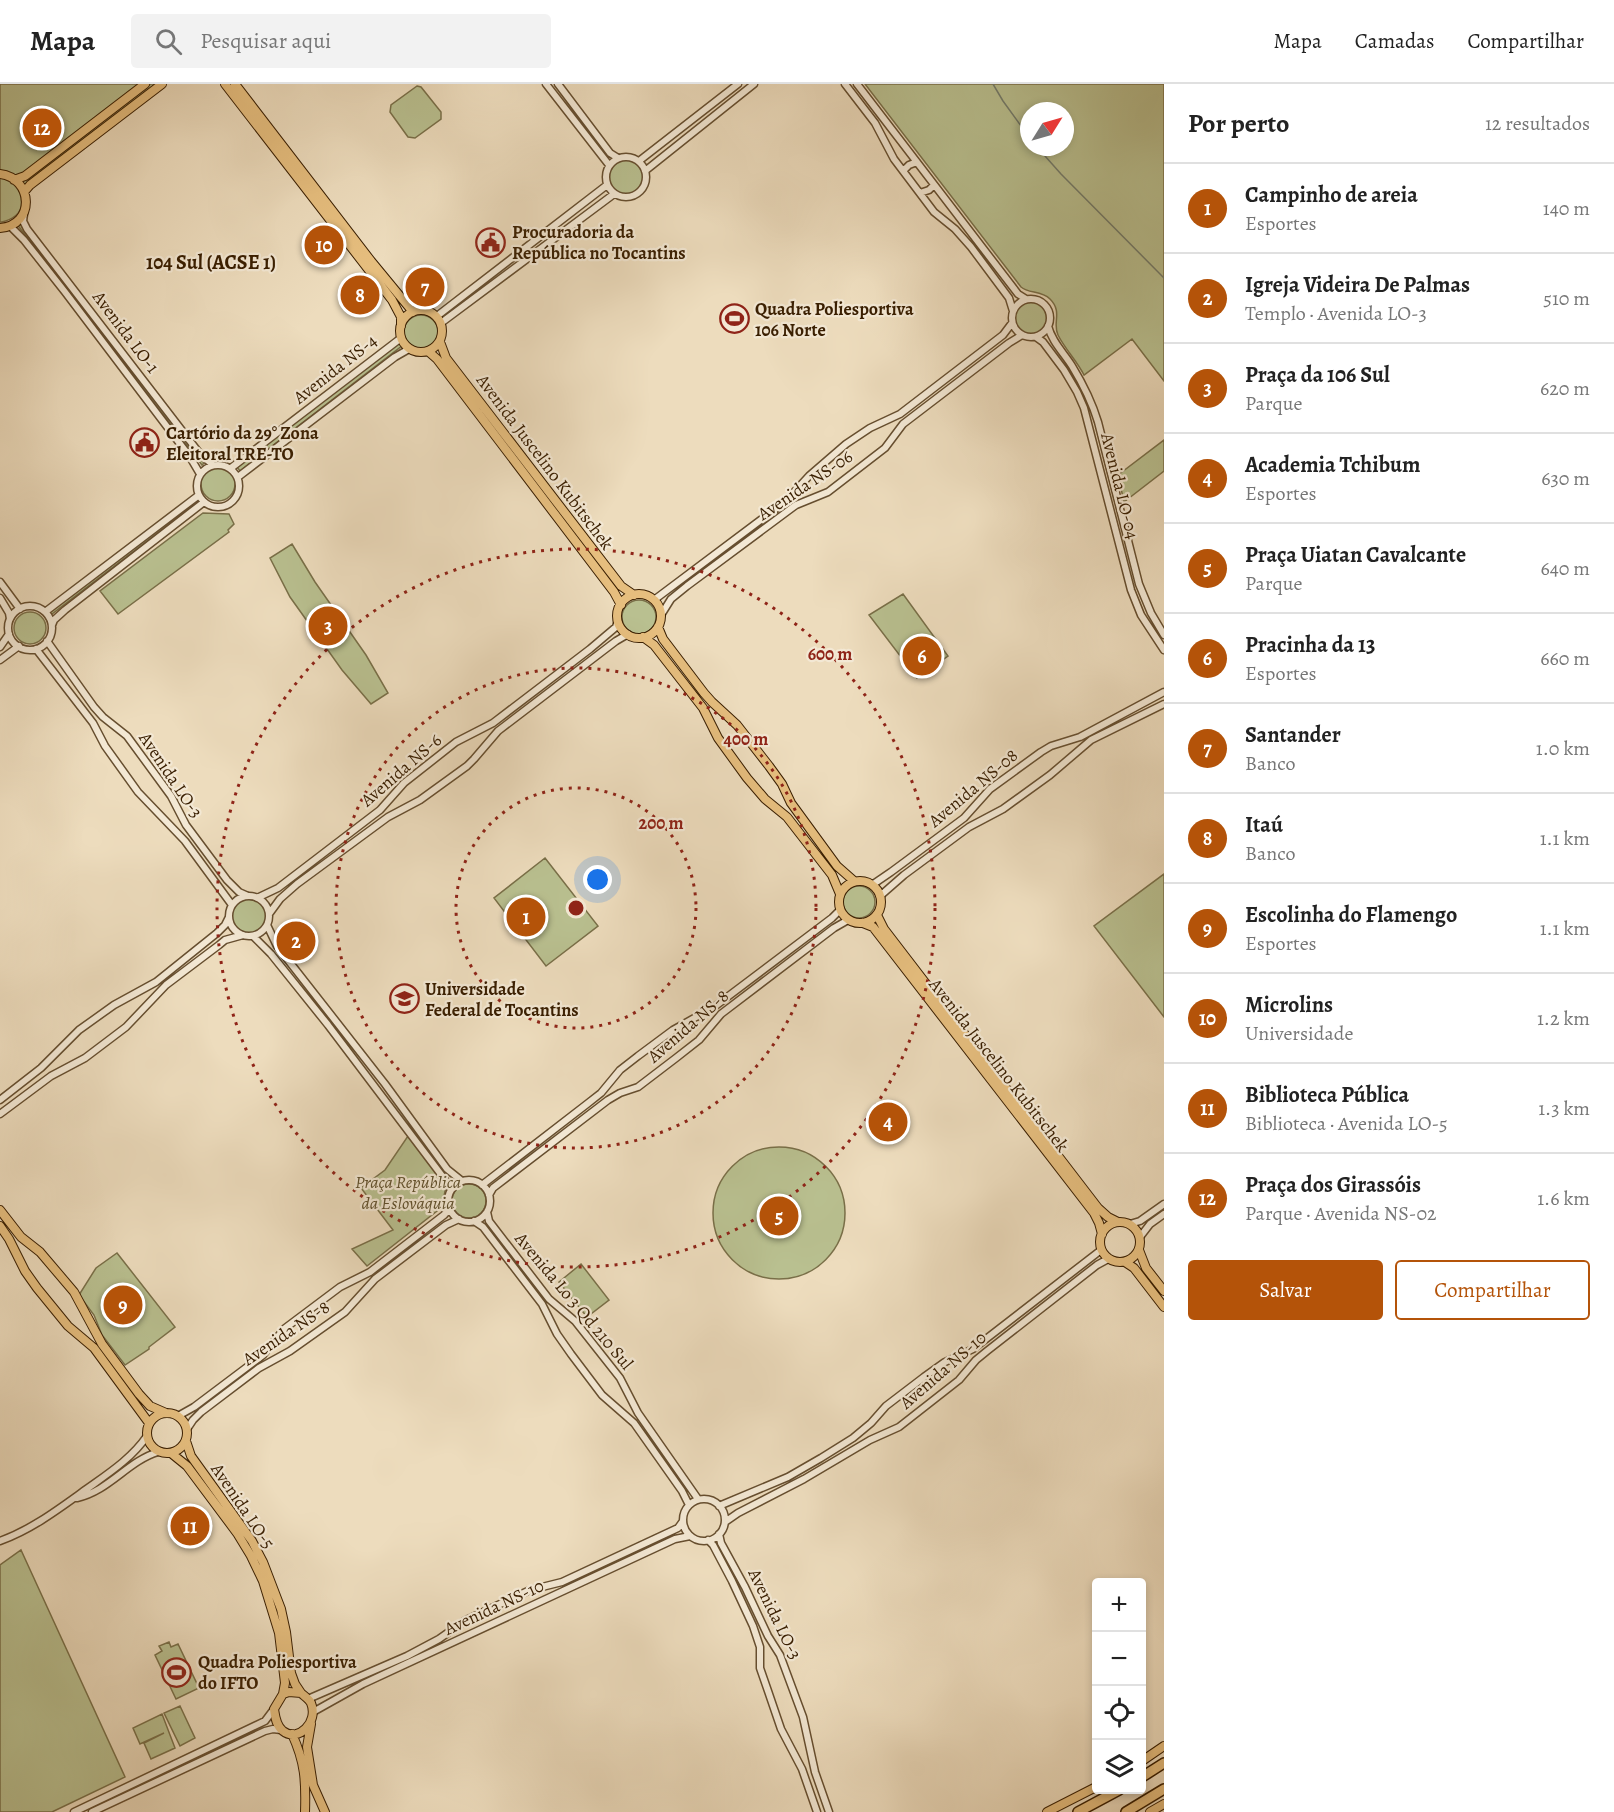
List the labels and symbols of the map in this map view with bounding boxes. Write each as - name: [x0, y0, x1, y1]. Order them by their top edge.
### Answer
- north arrow: [1020, 102, 1074, 156]
- pin: 12: [22, 106, 62, 150]
- place label: Procuradoria da República no Tocantins: [512, 220, 686, 265]
- pin: 10: [304, 222, 344, 268]
- public building icon: Procuradoria da República no Tocantins: [475, 226, 507, 258]
- district label: 104 Sul (ACSE 1): [146, 249, 276, 276]
- pin: 7: [406, 264, 444, 310]
- pin: 8: [340, 272, 380, 318]
- street label: Avenida LO-1: [87, 285, 165, 378]
- place label: Quadra Poliesportiva 106 Norte: [755, 297, 914, 342]
- sports icon: Quadra Poliesportiva 106 Norte: [718, 303, 750, 335]
- street label: Avenida NS-4: [287, 329, 382, 410]
- street label: Avenida Juscelino Kubitschek: [470, 368, 619, 555]
- place label: Cartório da 29° Zona Eleitoral TRE-TO: [166, 421, 319, 466]
- public building icon: Cartório da 29° Zona Eleitoral TRE-TO: [129, 427, 161, 459]
- street label: Avenida LO-04: [1095, 429, 1145, 542]
- street label: Avenida NS-06: [752, 444, 857, 526]
- pin: 3: [308, 604, 348, 648]
- pin: 6: [902, 634, 942, 678]
- text: 600 m: [808, 642, 852, 666]
- street label: Avenida LO-3: [133, 727, 208, 823]
- text: 400 m: [724, 727, 768, 751]
- street label: Avenida NS-6: [355, 728, 447, 813]
- street label: Avenida NS-08: [922, 743, 1023, 833]
- text: 200 m: [638, 811, 684, 835]
- your location: [583, 865, 612, 894]
- pin: 1: [506, 894, 546, 940]
- centre of rings: [566, 898, 586, 918]
- pin: 2: [276, 918, 316, 964]
- street label: Avenida Juscelino Kubitschek: [923, 972, 1074, 1157]
- place label: Universidade Federal de Tocantins: [425, 977, 579, 1022]
- school or university icon: Universidade Federal de Tocantins: [388, 983, 420, 1015]
- street label: Avenida NS-8: [641, 984, 734, 1069]
- pin: 4: [868, 1100, 908, 1144]
- park label: Praça República da Eslováquia: [355, 1170, 461, 1215]
- pin: 5: [760, 1194, 798, 1238]
- street label: Avenida Lo 3 Qd 210 Sul: [509, 1226, 639, 1375]
- pin: 9: [104, 1282, 142, 1328]
- street label: Avenida NS-8: [237, 1295, 334, 1372]
- street label: Avenida NS-10: [894, 1326, 991, 1415]
- street label: Avenida LO-5: [205, 1458, 281, 1554]
- pin: 11: [170, 1504, 210, 1548]
- street label: Avenida LO-3: [742, 1564, 807, 1663]
- street label: Avenida NS-10: [439, 1573, 548, 1641]
- place label: Quadra Poliesportiva do IFTO: [198, 1650, 357, 1695]
- sports icon: Quadra Poliesportiva do IFTO: [161, 1656, 193, 1688]

